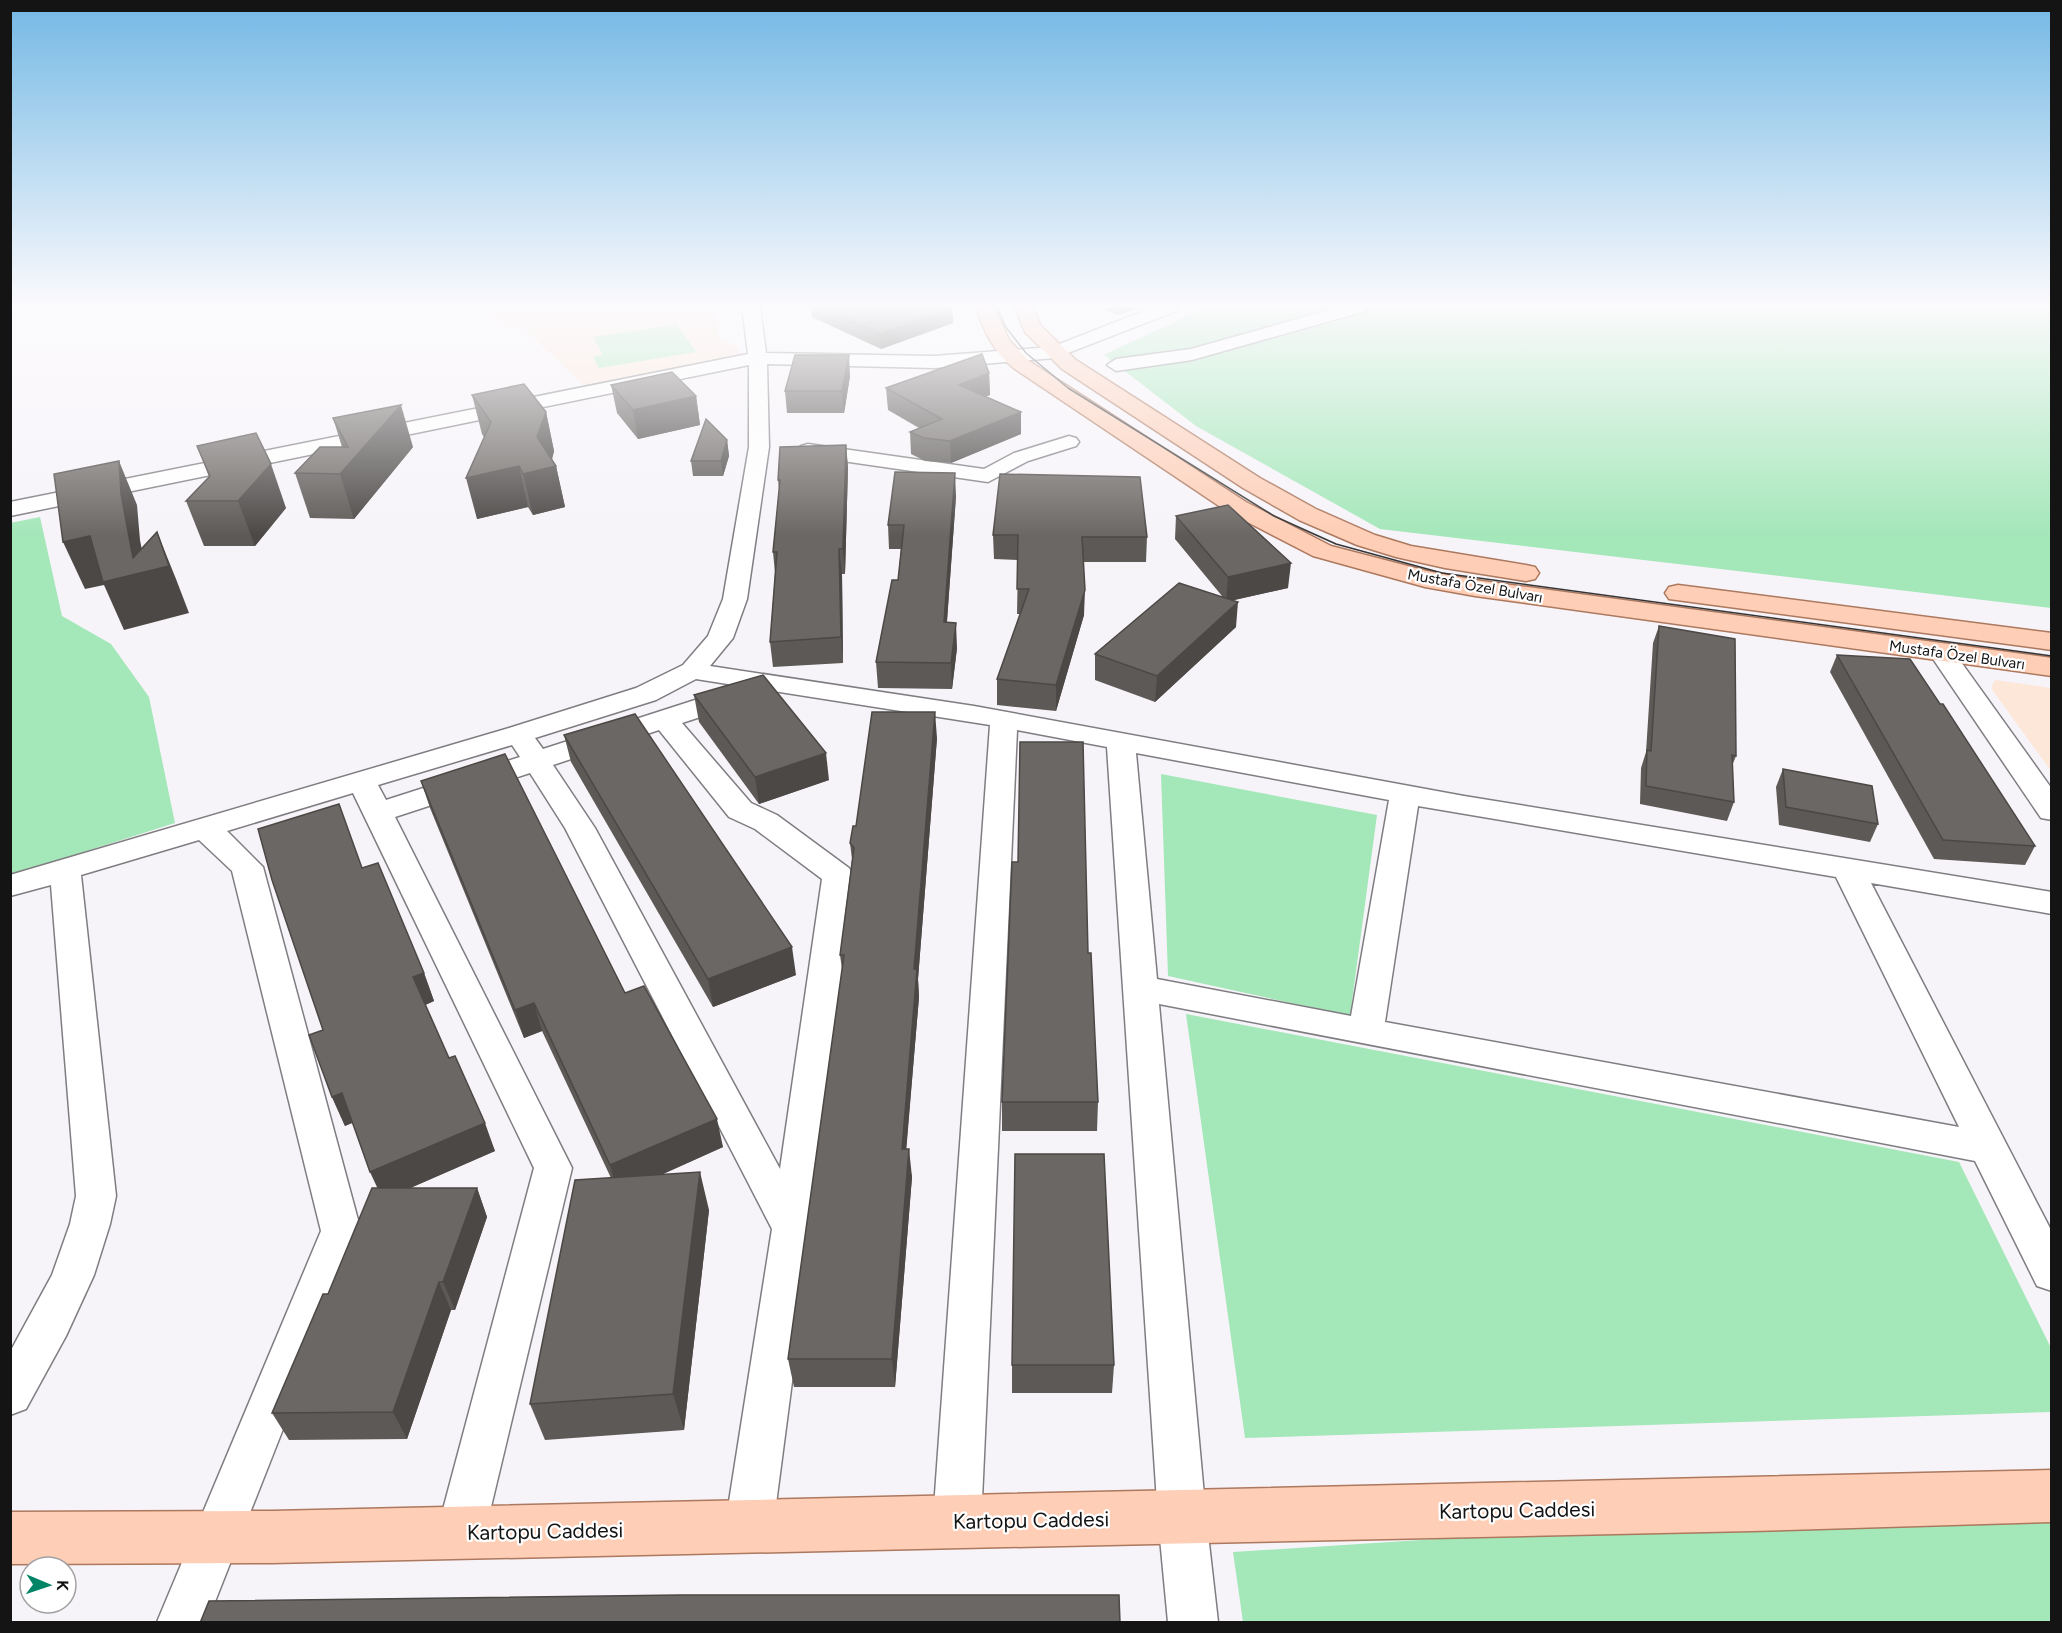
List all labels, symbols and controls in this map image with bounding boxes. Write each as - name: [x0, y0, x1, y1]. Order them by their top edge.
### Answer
- street label: Mustafa Özel Bulvarı: [1406, 565, 1544, 607]
- street label: Mustafa Özel Bulvarı: [1888, 637, 2026, 673]
- street label: Kartopu Caddesi: [1439, 1496, 1595, 1524]
- street label: Kartopu Caddesi: [953, 1506, 1109, 1534]
- street label: Kartopu Caddesi: [467, 1517, 623, 1545]
- north arrow: [18, 1555, 78, 1615]
- text: K: [53, 1580, 72, 1592]

